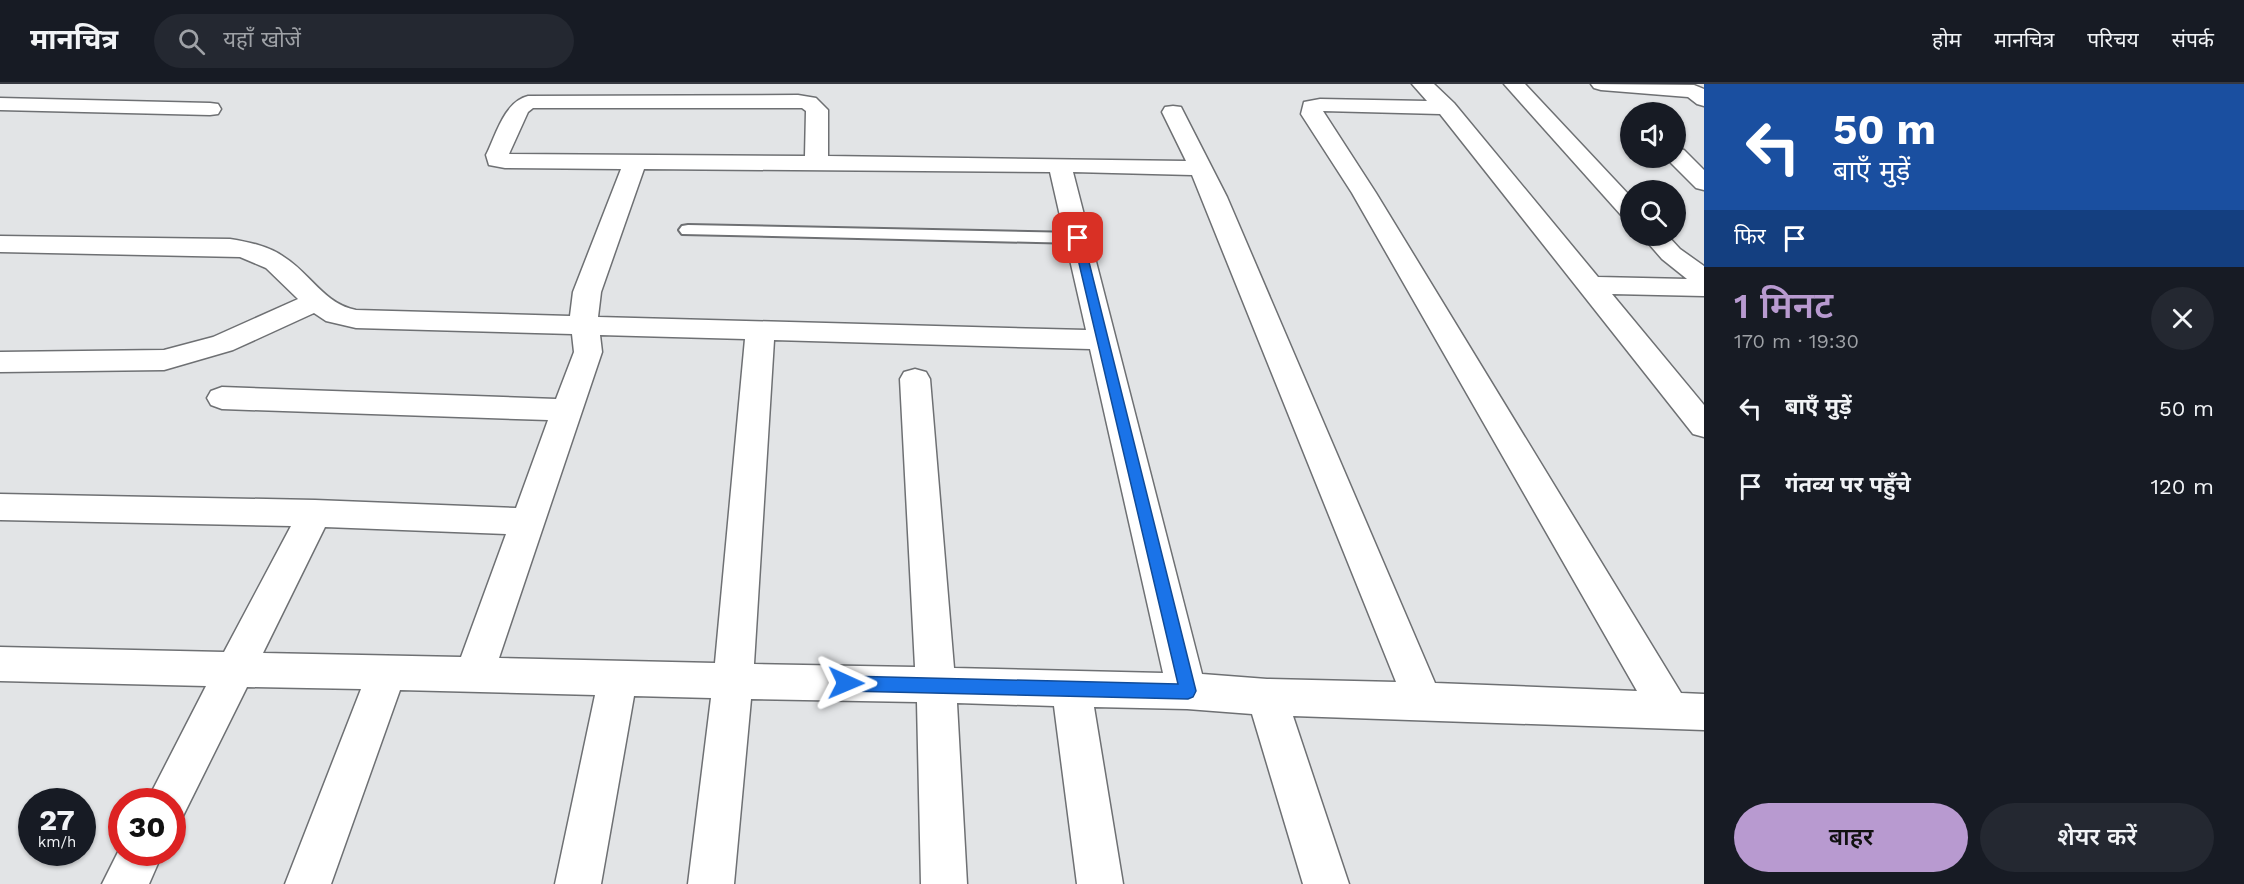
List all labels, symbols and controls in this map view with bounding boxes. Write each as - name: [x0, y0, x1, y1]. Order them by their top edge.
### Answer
- search box: [154, 14, 574, 68]
- text: मानचित्र: [30, 23, 118, 56]
- icon: search: [175, 25, 208, 58]
- text: यहाँ खोजें: [223, 27, 301, 52]
- text: होम: [1932, 27, 1961, 52]
- text: मानचित्र: [1994, 27, 2054, 52]
- text: परिचय: [2087, 27, 2139, 52]
- text: संपर्क: [2172, 27, 2214, 52]
- map controls: [1620, 102, 1686, 246]
- button: sound: [1620, 102, 1686, 168]
- text: 50 m: [1833, 105, 1936, 154]
- icon: left: [1734, 108, 1812, 186]
- text: बाएँ मुड़ें: [1833, 155, 1910, 187]
- button: search: [1620, 180, 1686, 246]
- pin: [1052, 212, 1103, 263]
- icon: arrive: [1061, 221, 1094, 254]
- icon: arrive: [1778, 222, 1811, 255]
- text: फिर: [1734, 224, 1766, 249]
- text: 1 मिनट: [1734, 285, 1833, 327]
- button: close: [2151, 287, 2214, 350]
- text: 170 m · 19:30: [1734, 329, 1859, 353]
- icon: left: [1734, 392, 1767, 425]
- text: बाएँ मुड़ें: [1785, 394, 1852, 419]
- text: 50 m: [2159, 396, 2214, 421]
- icon: arrive: [1734, 470, 1767, 503]
- text: गंतव्य पर पहुँचे: [1785, 472, 1911, 497]
- text: 120 m: [2150, 474, 2214, 499]
- position arrow: [814, 651, 878, 715]
- speed limit sign: 30: [108, 788, 186, 866]
- text: 27: [39, 802, 75, 837]
- button: बाहर: [1734, 803, 1968, 872]
- button: शेयर करें: [1980, 803, 2214, 872]
- text: km/h: [38, 833, 76, 851]

